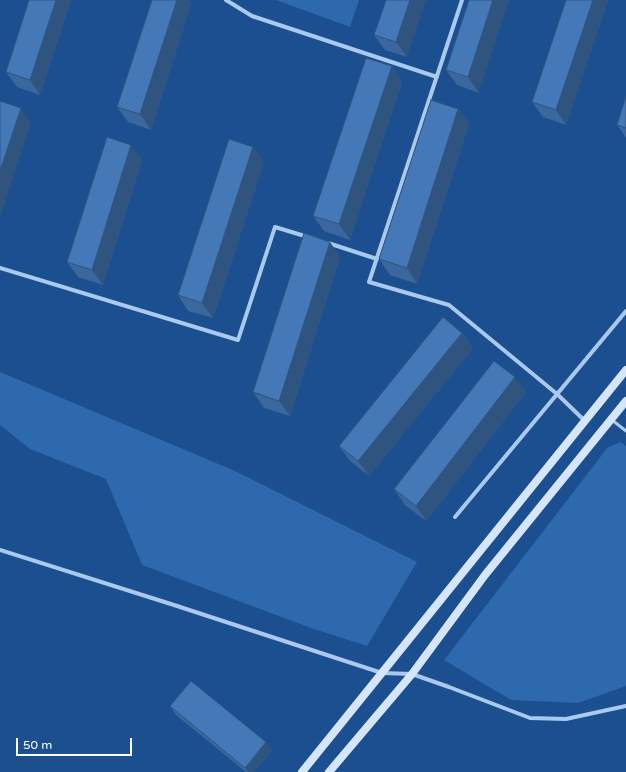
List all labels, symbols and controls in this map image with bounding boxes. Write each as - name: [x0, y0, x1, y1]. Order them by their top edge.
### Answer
- scale bar: [18, 730, 134, 756]
- text: 50 m: [23, 738, 52, 752]

